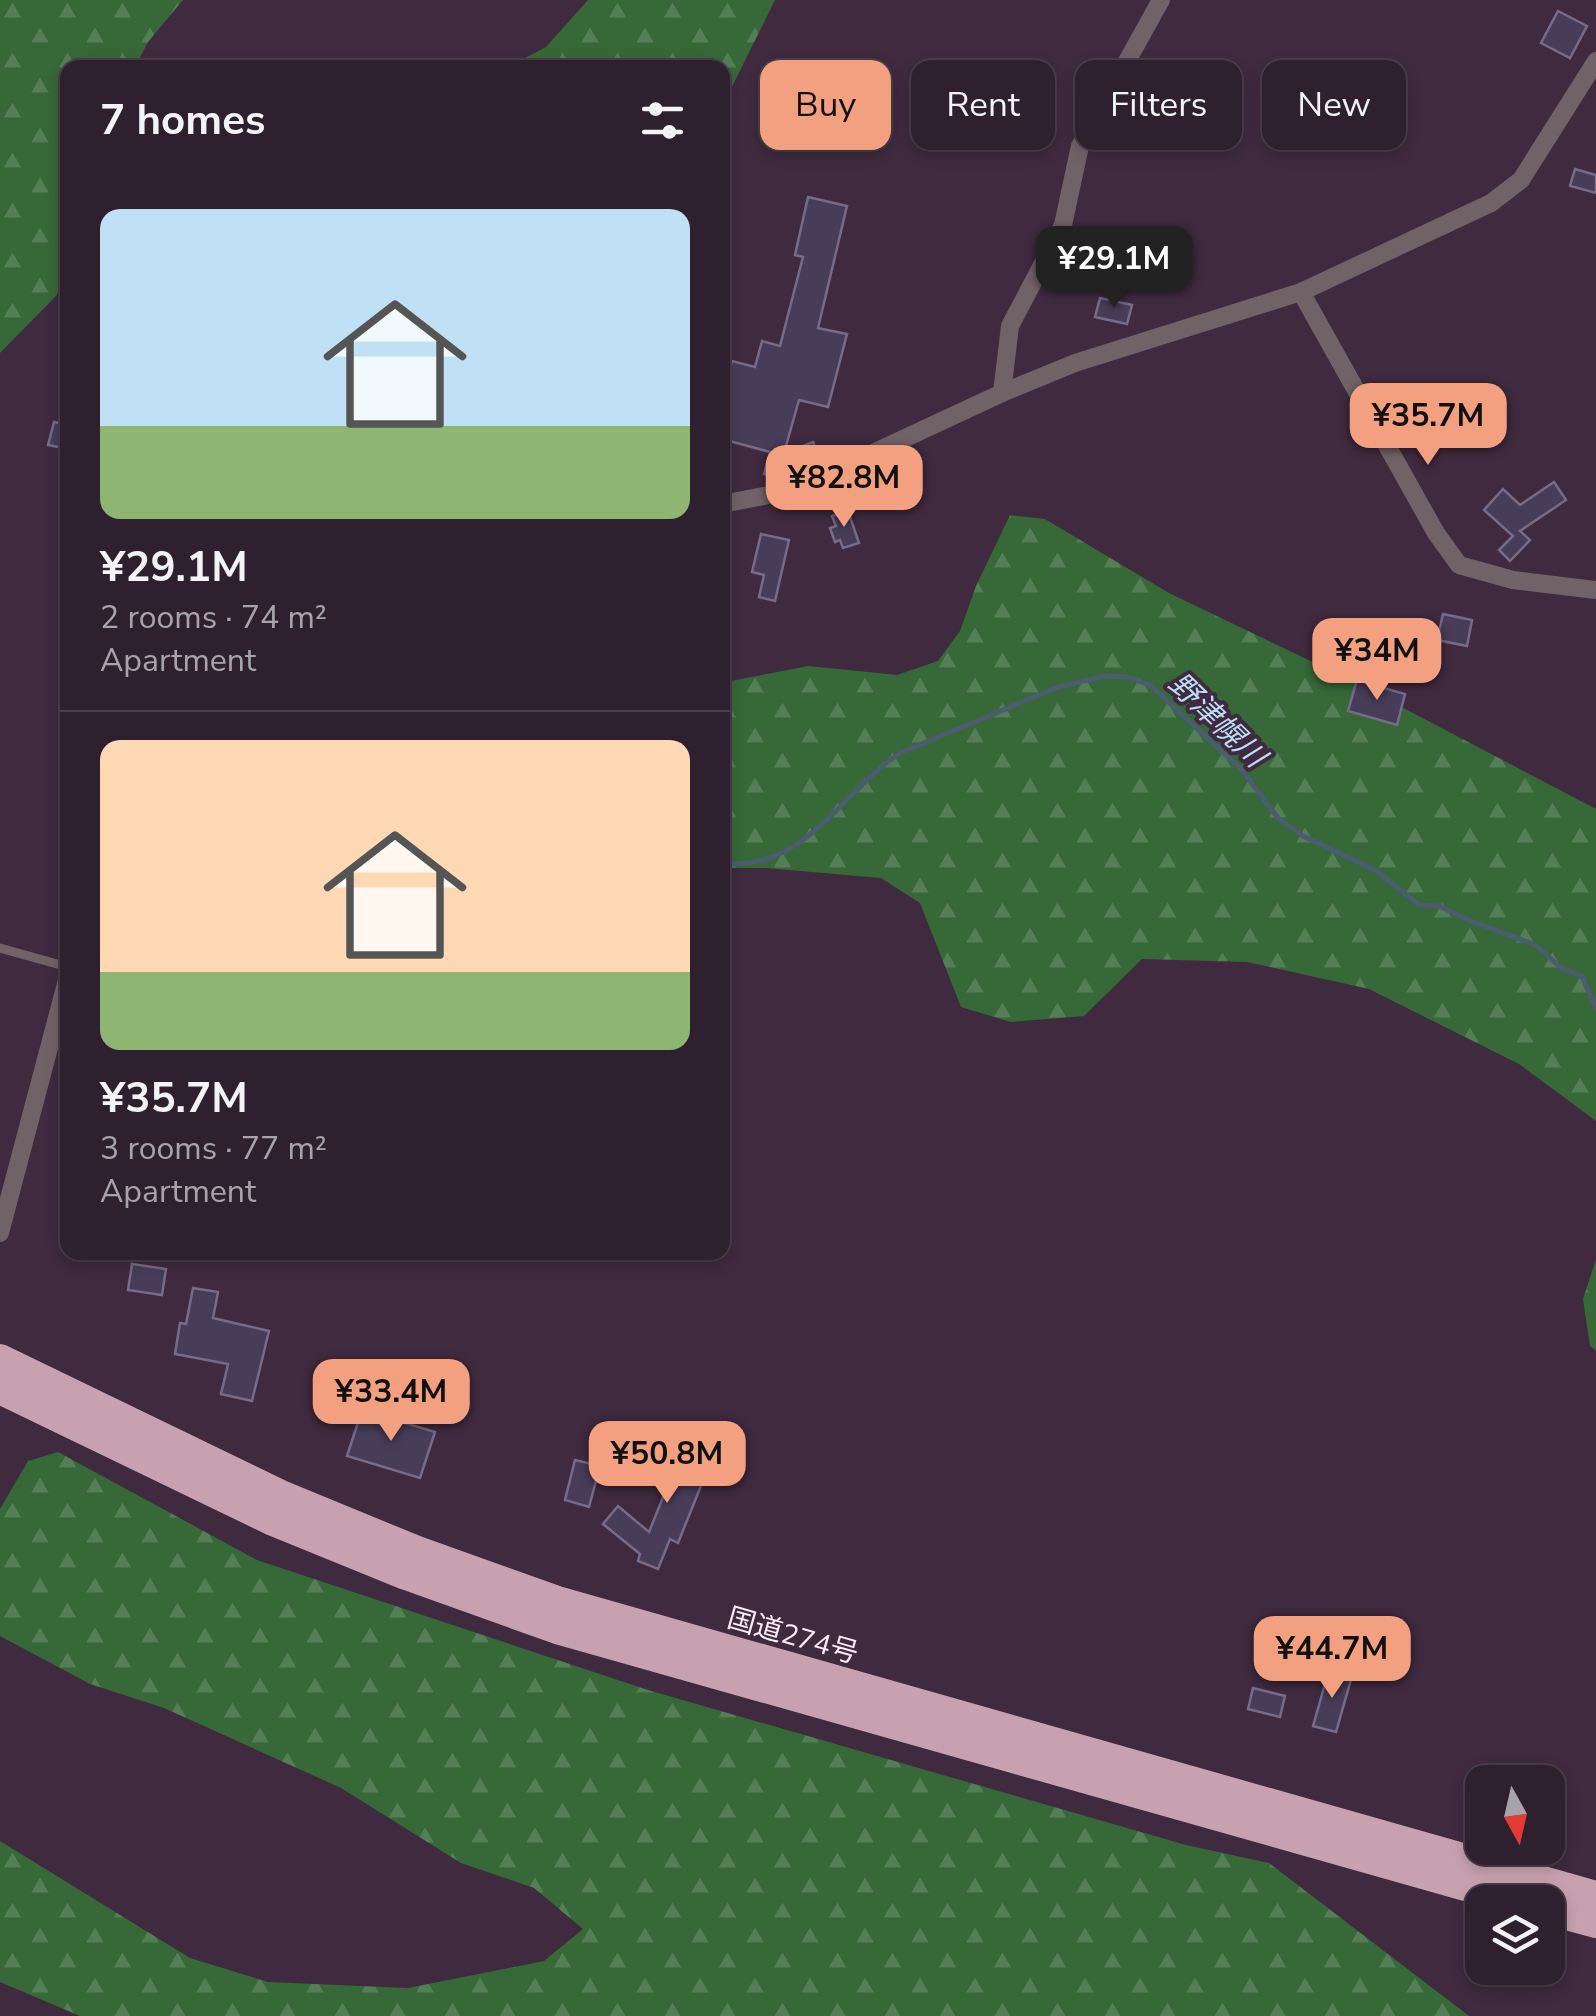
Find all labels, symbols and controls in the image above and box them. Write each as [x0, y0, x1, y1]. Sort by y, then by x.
chip: Buy [760, 60, 891, 150]
chip: Rent [911, 60, 1055, 150]
chip: Filters [1075, 60, 1242, 150]
chip: New [1262, 60, 1406, 150]
text: 7 homes [100, 92, 265, 149]
icon: filters [635, 93, 690, 148]
pin: ¥29.1M [1033, 226, 1195, 311]
text: ¥29.1M [1058, 237, 1170, 280]
icon: home [305, 274, 485, 454]
pin: ¥35.7M [1347, 383, 1509, 468]
text: ¥35.7M [1372, 394, 1484, 437]
pin: ¥82.8M [763, 445, 925, 530]
text: ¥82.8M [788, 456, 900, 499]
text: ¥29.1M [100, 539, 248, 596]
text: 2 rooms · 74 m² [100, 596, 327, 639]
pin: ¥34M [1318, 618, 1436, 703]
text: ¥34M [1334, 629, 1420, 672]
text: Apartment [100, 639, 256, 682]
water label: 野津幌川 [1159, 664, 1276, 779]
icon: home [305, 805, 485, 985]
text: ¥35.7M [100, 1070, 248, 1127]
text: 3 rooms · 77 m² [100, 1127, 327, 1170]
text: Apartment [100, 1170, 256, 1213]
pin: ¥33.4M [310, 1359, 472, 1444]
text: ¥33.4M [335, 1370, 447, 1413]
pin: ¥50.8M [586, 1421, 748, 1506]
text: ¥50.8M [611, 1432, 723, 1475]
street label: 国道274号 [723, 1599, 863, 1673]
pin: ¥44.7M [1251, 1616, 1413, 1701]
text: ¥44.7M [1276, 1627, 1388, 1670]
north arrow [1465, 1765, 1565, 1865]
map controls [1465, 1765, 1565, 1985]
button: layers [1465, 1885, 1565, 1985]

